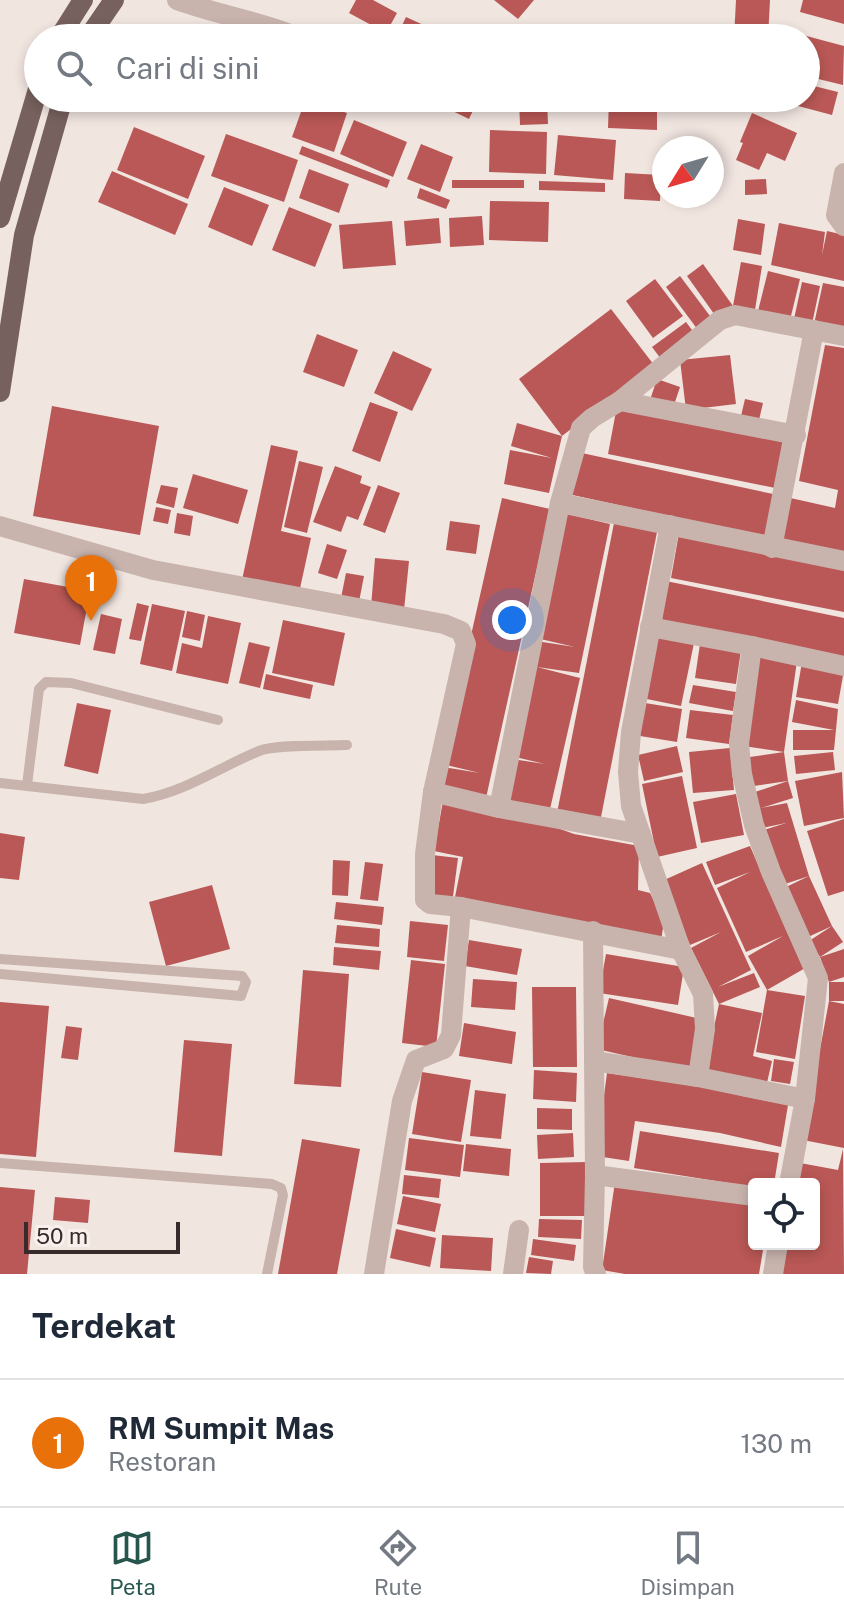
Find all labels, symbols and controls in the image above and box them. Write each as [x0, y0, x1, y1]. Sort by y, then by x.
search box [24, 24, 820, 112]
icon: search [52, 46, 96, 90]
text: Cari di sini [116, 50, 259, 86]
north arrow [652, 136, 724, 208]
pin: 1 [65, 555, 117, 621]
your location [492, 600, 532, 640]
map controls [748, 1178, 820, 1250]
button: locate [748, 1178, 820, 1250]
scale bar [24, 1218, 180, 1254]
text: 50 m [36, 1223, 88, 1249]
text: Terdekat [32, 1306, 176, 1346]
text: RM Sumpit Mas [108, 1410, 334, 1446]
text: 1 [52, 1428, 64, 1459]
text: 130 m [740, 1428, 812, 1459]
text: Restoran [108, 1446, 216, 1477]
tab: Peta [109, 1526, 156, 1600]
tab: Rute [374, 1526, 422, 1600]
tab: Disimpan [641, 1526, 735, 1600]

